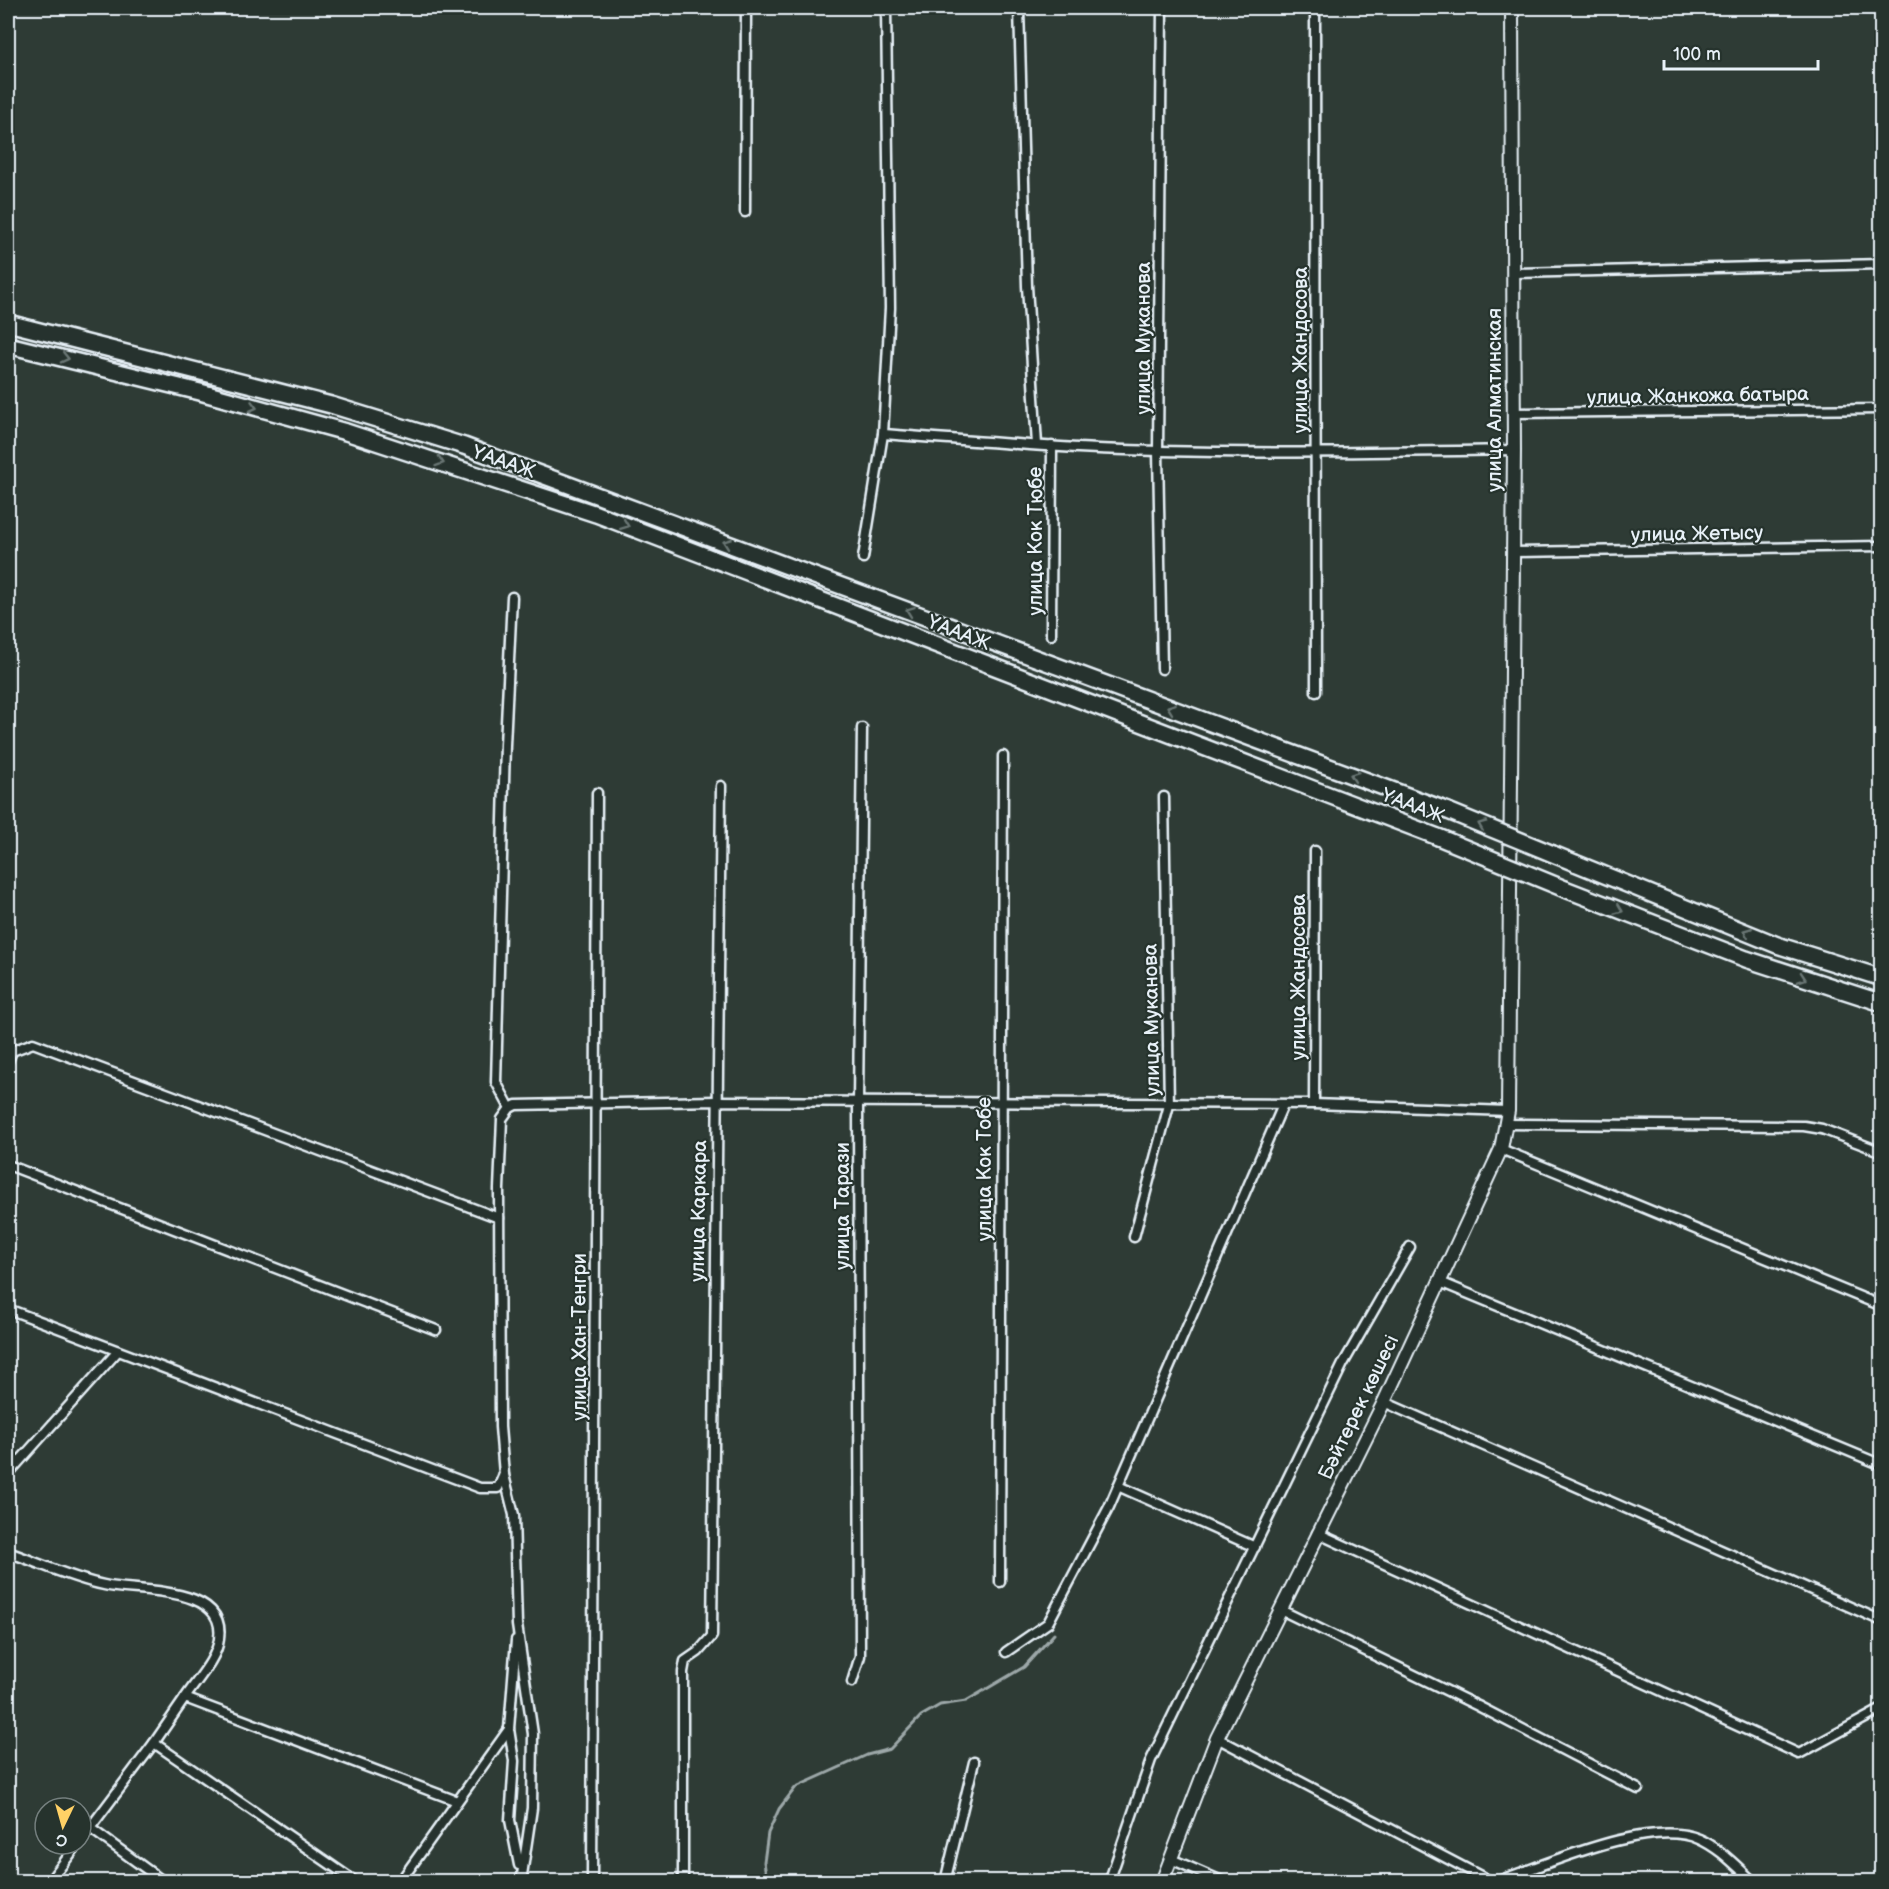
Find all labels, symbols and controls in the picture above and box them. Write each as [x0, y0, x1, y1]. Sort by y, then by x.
scale bar [1664, 33, 1818, 71]
text: 100 m [1673, 44, 1721, 65]
street label: улица Муканова [1132, 261, 1156, 414]
street label: улица Жандосова [1289, 267, 1313, 433]
street label: улица Алматинская [1483, 308, 1507, 492]
one-way arrow [59, 350, 69, 363]
street label: улица Жанкожа батыра [1587, 382, 1809, 410]
one-way arrow [248, 399, 258, 412]
street label: ҮАААЖ [469, 440, 539, 484]
one-way arrow [434, 455, 445, 467]
street label: улица Кок Тюбе [1024, 467, 1048, 615]
one-way arrow [619, 518, 629, 531]
street label: улица Жетысу [1631, 521, 1763, 547]
one-way arrow [722, 538, 733, 551]
one-way arrow [905, 606, 916, 618]
street label: ҮАААЖ [924, 610, 994, 656]
one-way arrow [1166, 703, 1177, 716]
one-way arrow [1349, 771, 1360, 784]
street label: ҮАААЖ [1378, 783, 1448, 829]
one-way arrow [1477, 820, 1488, 832]
street label: улица Жандосова [1287, 894, 1311, 1060]
one-way arrow [1613, 903, 1624, 915]
one-way arrow [1742, 927, 1753, 939]
street label: улица Муканова [1139, 943, 1165, 1097]
one-way arrow [1796, 971, 1807, 983]
street label: улица Кок Тобе [973, 1097, 997, 1241]
street label: улица Каркара [686, 1140, 712, 1282]
street label: улица Тарази [831, 1142, 855, 1270]
street label: улица Хан-Тенгри [568, 1253, 592, 1421]
street label: Бәйтерек көшесі [1313, 1331, 1404, 1484]
north arrow [33, 1796, 93, 1856]
text: С [55, 1829, 68, 1849]

